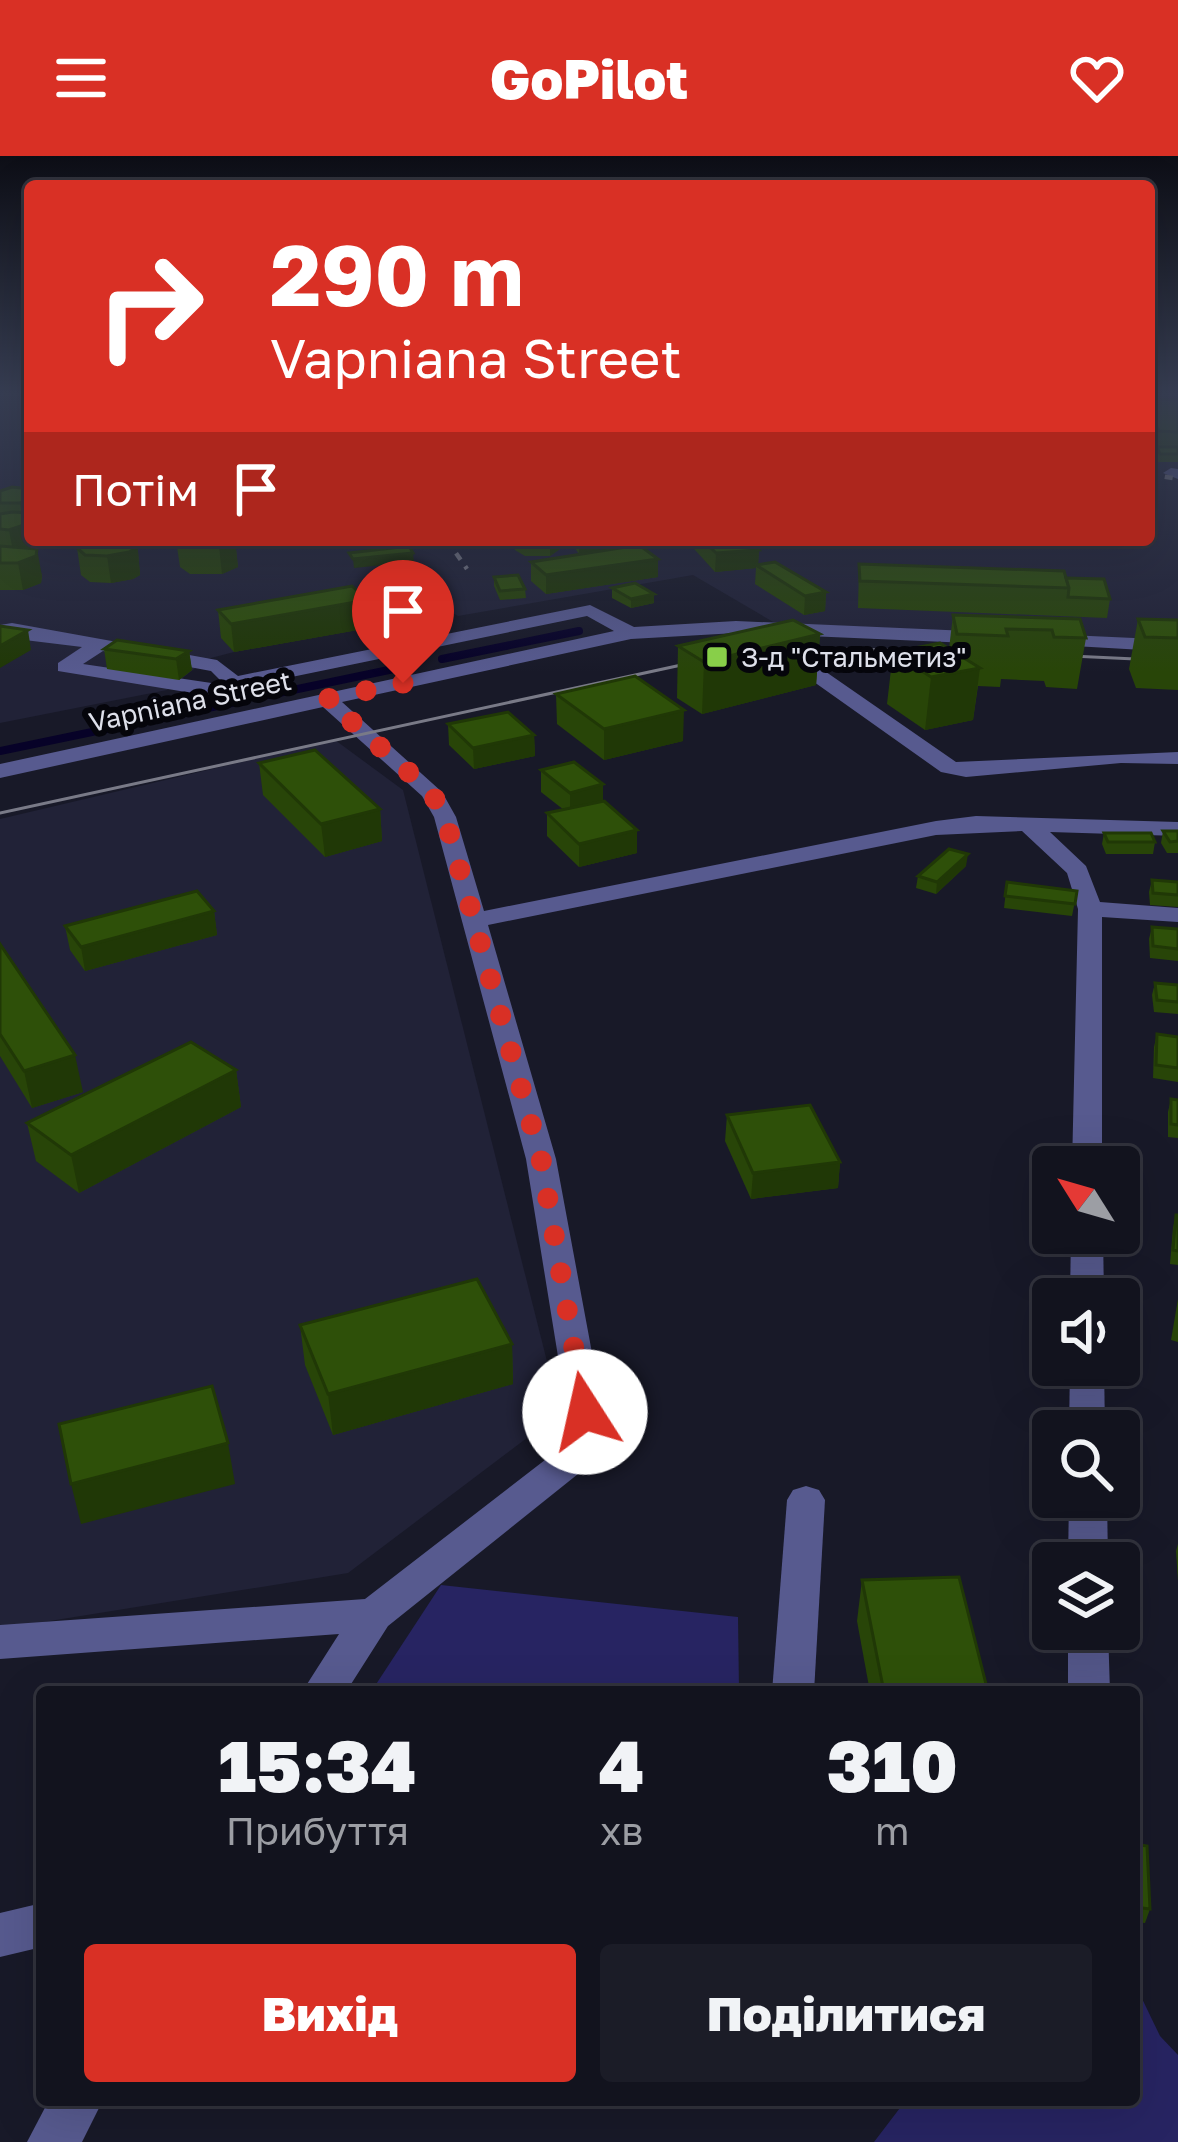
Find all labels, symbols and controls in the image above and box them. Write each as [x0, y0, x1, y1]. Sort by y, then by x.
icon: menu [48, 45, 114, 111]
icon: heart [1064, 45, 1130, 111]
text: GoPilot [490, 46, 688, 111]
text: 290 m [270, 224, 524, 324]
icon: right [72, 228, 228, 384]
text: Vapniana Street [270, 325, 682, 390]
icon: arrive [223, 456, 289, 522]
text: Потім [72, 462, 199, 516]
pin [352, 560, 454, 683]
icon: arrive [370, 578, 436, 644]
place label: З-д "Стальметиз" [741, 641, 967, 673]
marker: З-д "Стальметиз" [704, 644, 730, 670]
street label: Vapniana Street [86, 664, 294, 738]
north arrow [1032, 1146, 1140, 1254]
map controls [1032, 1146, 1140, 1650]
button: sound [1032, 1278, 1140, 1386]
position arrow [522, 1349, 648, 1475]
button: search [1032, 1410, 1140, 1518]
button: layers [1032, 1542, 1140, 1650]
text: 15:34 [218, 1721, 417, 1808]
text: 4 [599, 1721, 645, 1808]
text: 310 [827, 1721, 958, 1808]
text: Прибуття [226, 1807, 409, 1854]
text: хв [600, 1807, 643, 1854]
text: m [875, 1807, 910, 1854]
button: Вихід [84, 1944, 576, 2082]
button: Поділитися [600, 1944, 1092, 2082]

